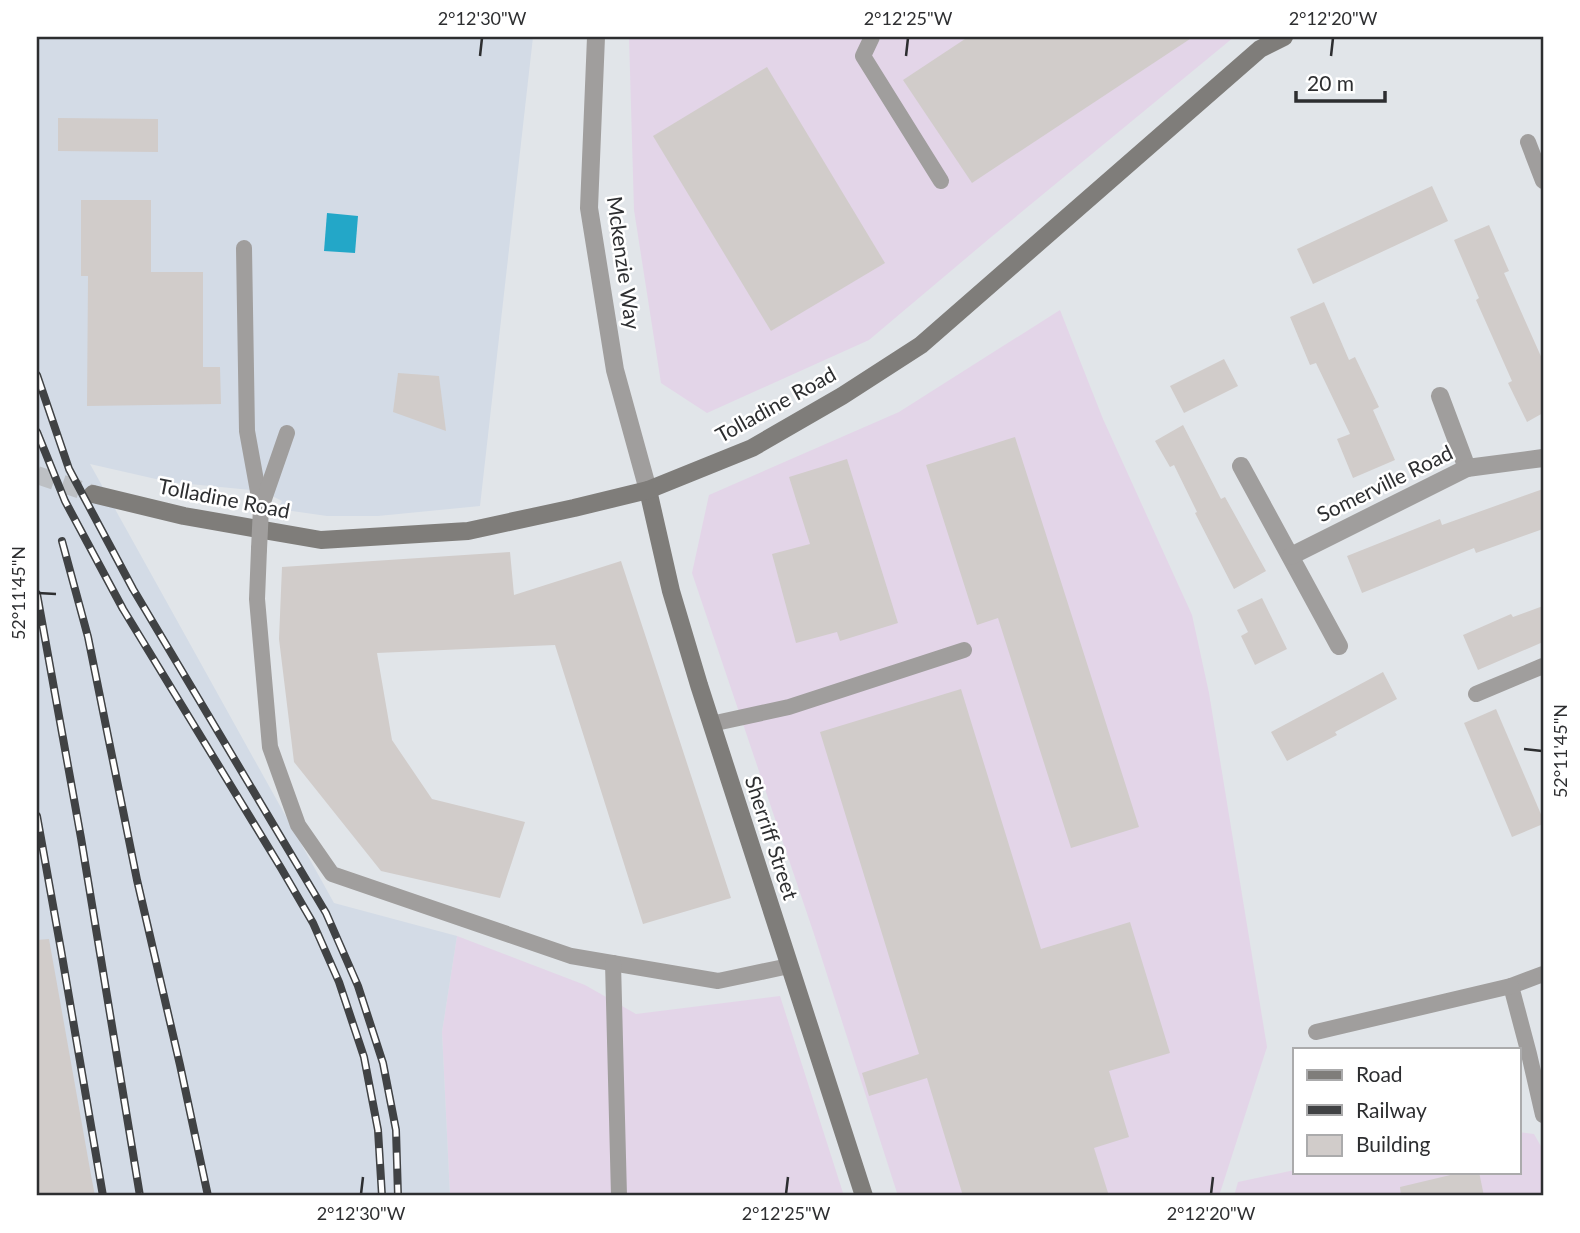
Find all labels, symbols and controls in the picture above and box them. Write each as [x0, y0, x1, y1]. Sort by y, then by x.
text: 2°12'30"W [438, 7, 527, 29]
text: 2°12'25"W [864, 7, 953, 29]
text: 2°12'20"W [1289, 7, 1378, 29]
scale bar [1296, 60, 1386, 104]
text: 20 m [1307, 70, 1354, 95]
street label: Mckenzie Way [603, 195, 646, 331]
street label: Tolladine Road [711, 360, 840, 447]
street label: Somerville Road [1312, 439, 1456, 526]
street label: Tolladine Road [156, 473, 292, 523]
text: 52°11'45"N [7, 546, 29, 640]
text: 52°11'45"N [1549, 704, 1571, 798]
street label: Sherriff Street [741, 773, 804, 903]
legend [1293, 1048, 1520, 1174]
text: Road [1356, 1061, 1403, 1086]
text: Railway [1356, 1097, 1427, 1122]
text: Building [1356, 1131, 1431, 1156]
text: 2°12'30"W [317, 1202, 406, 1224]
text: 2°12'25"W [742, 1202, 831, 1224]
text: 2°12'20"W [1167, 1202, 1256, 1224]

